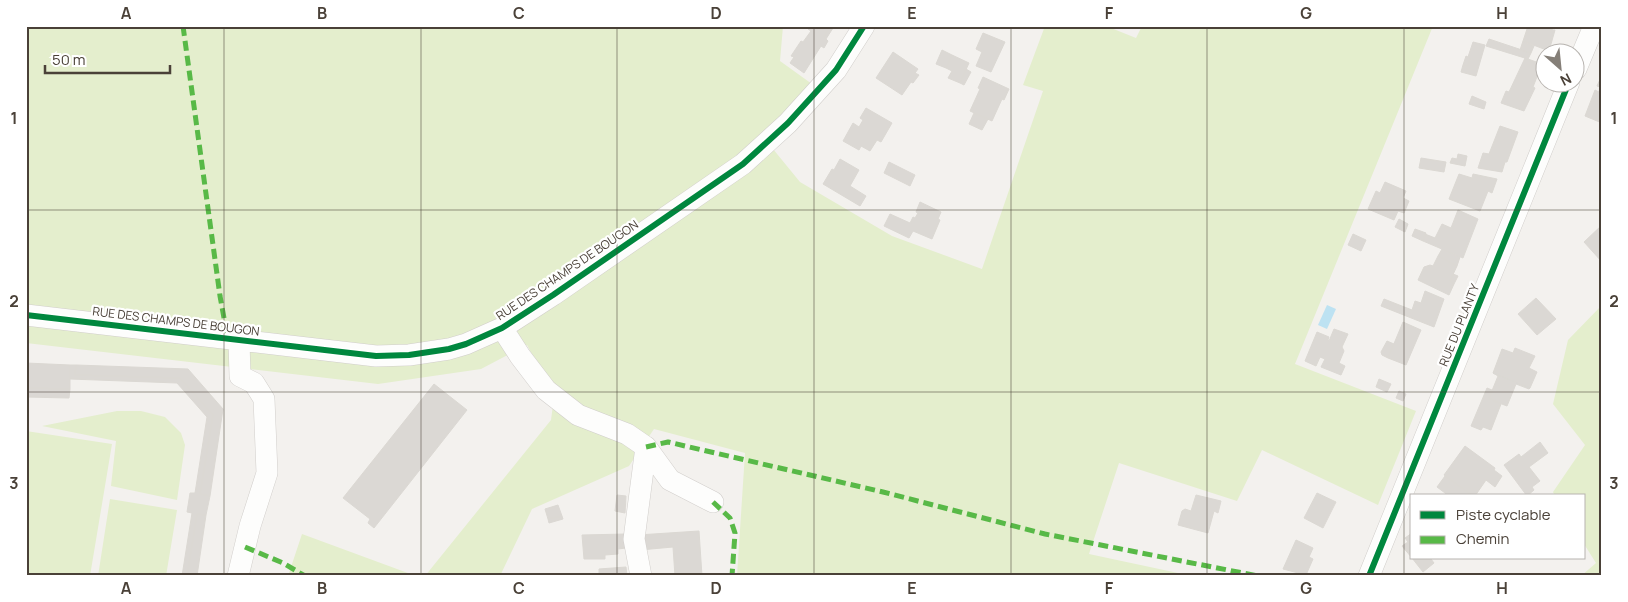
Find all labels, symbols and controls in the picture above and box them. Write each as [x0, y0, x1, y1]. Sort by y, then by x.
text: A [121, 2, 132, 24]
text: B [317, 2, 327, 24]
text: C [513, 2, 525, 24]
text: D [710, 2, 722, 24]
text: E [907, 2, 917, 24]
text: F [1105, 2, 1114, 24]
text: G [1300, 2, 1312, 24]
text: H [1496, 2, 1508, 24]
scale bar [45, 42, 170, 74]
north arrow [1536, 42, 1586, 92]
text: 50 m [52, 49, 86, 70]
text: N [1557, 69, 1575, 91]
text: 1 [10, 107, 18, 129]
text: 1 [1610, 107, 1618, 129]
street label: RUE DES CHAMPS DE BOUGON [492, 216, 642, 324]
street label: RUE DU PLANTY [1435, 281, 1483, 369]
text: 2 [9, 290, 19, 312]
text: 2 [1609, 290, 1619, 312]
street label: RUE DES CHAMPS DE BOUGON [91, 302, 261, 340]
text: 3 [9, 472, 19, 494]
text: 3 [1609, 472, 1619, 494]
legend [1410, 494, 1586, 560]
text: Piste cyclable [1456, 504, 1551, 525]
text: Chemin [1456, 528, 1509, 549]
text: A [121, 577, 132, 599]
text: B [317, 577, 327, 599]
text: C [513, 577, 525, 599]
text: D [710, 577, 722, 599]
text: E [907, 577, 917, 599]
text: F [1105, 577, 1114, 599]
text: G [1300, 577, 1312, 599]
text: H [1496, 577, 1508, 599]

